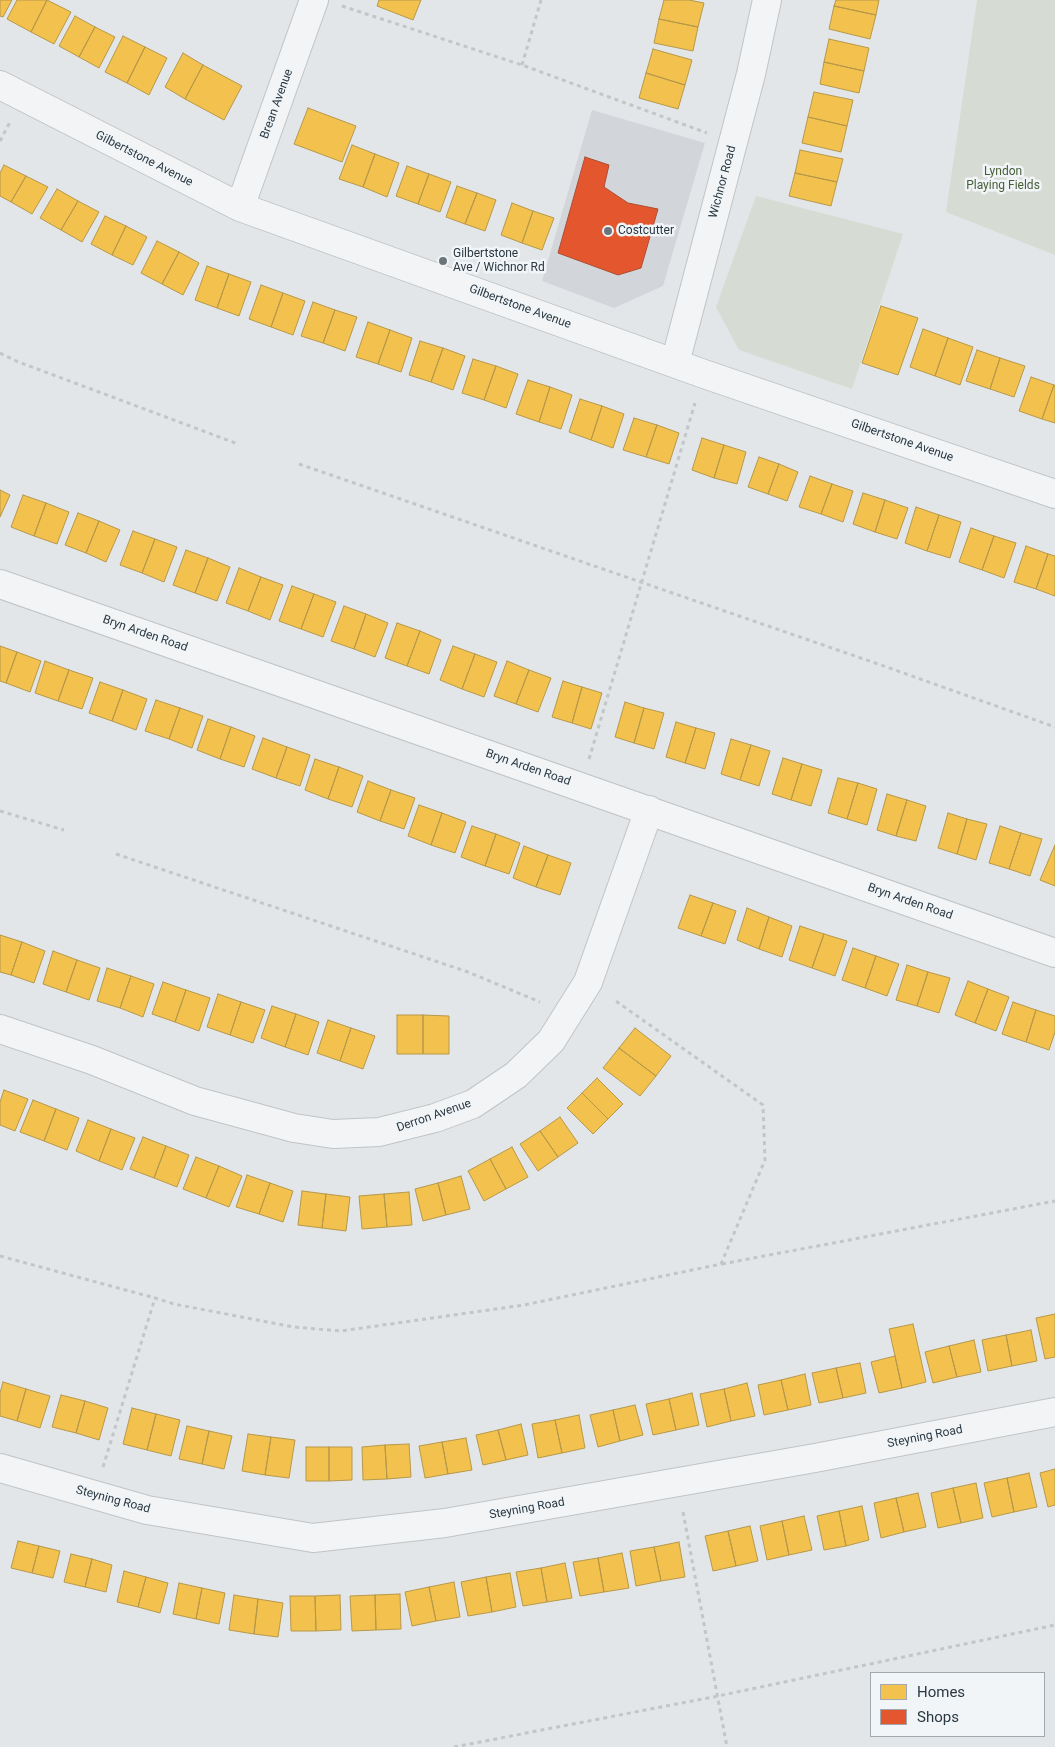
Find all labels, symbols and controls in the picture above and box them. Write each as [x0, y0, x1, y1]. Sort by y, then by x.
street label: Brean Avenue [258, 67, 296, 141]
street label: Gilbertstone Avenue [93, 128, 195, 190]
street label: Wichnor Road [706, 144, 740, 220]
park label: Lyndon Playing Fields [966, 165, 1040, 193]
place label: Costcutter [618, 224, 674, 238]
marker: Costcutter [602, 225, 614, 237]
place label: Gilbertstone Ave / Wichnor Rd [453, 247, 545, 275]
marker: Gilbertstone Ave / Wichnor Rd [437, 255, 449, 267]
street label: Gilbertstone Avenue [467, 282, 573, 332]
street label: Gilbertstone Avenue [849, 417, 955, 465]
street label: Bryn Arden Road [101, 613, 189, 655]
street label: Bryn Arden Road [484, 747, 572, 789]
street label: Bryn Arden Road [866, 881, 954, 923]
street label: Derron Avenue [395, 1097, 473, 1135]
street label: Steyning Road [886, 1423, 964, 1451]
street label: Steyning Road [74, 1483, 152, 1517]
street label: Steyning Road [488, 1495, 566, 1523]
legend [870, 1672, 1045, 1737]
text: Homes [917, 1683, 965, 1701]
text: Shops [917, 1708, 959, 1726]

